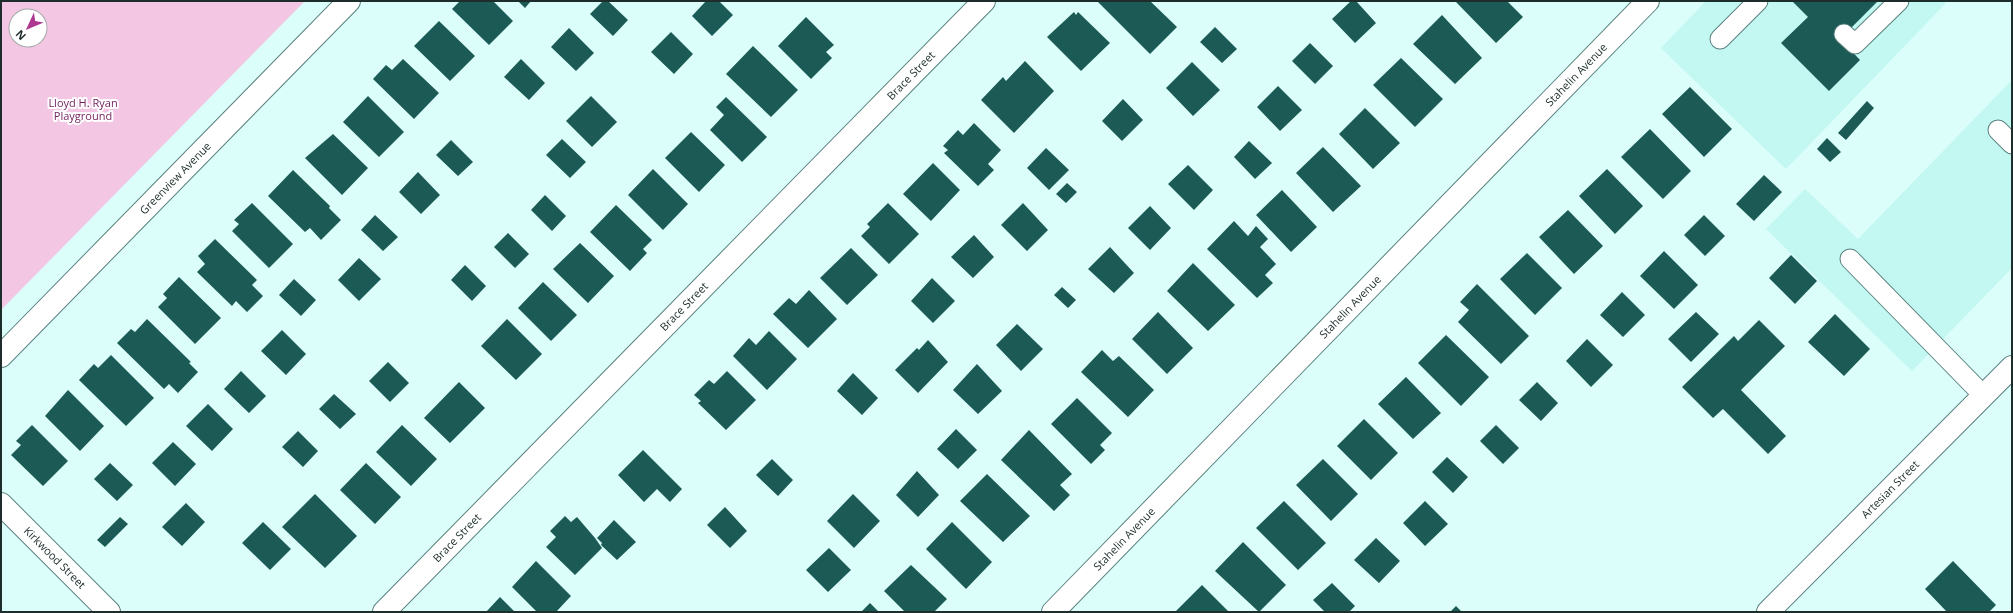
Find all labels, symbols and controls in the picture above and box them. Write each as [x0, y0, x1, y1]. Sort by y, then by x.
north arrow [8, 8, 48, 48]
text: N [12, 27, 29, 44]
street label: Stahelin Avenue [1542, 40, 1610, 109]
street label: Brace Street [883, 47, 938, 103]
park label: Lloyd H. Ryan Playground [48, 95, 118, 123]
street label: Greenview Avenue [136, 138, 214, 217]
street label: Stahelin Avenue [1316, 272, 1384, 341]
street label: Brace Street [656, 279, 711, 334]
street label: Artesian Street [1858, 457, 1922, 521]
street label: Stahelin Avenue [1090, 504, 1158, 573]
street label: Brace Street [429, 510, 484, 565]
street label: Kirkwood Street [21, 523, 89, 592]

